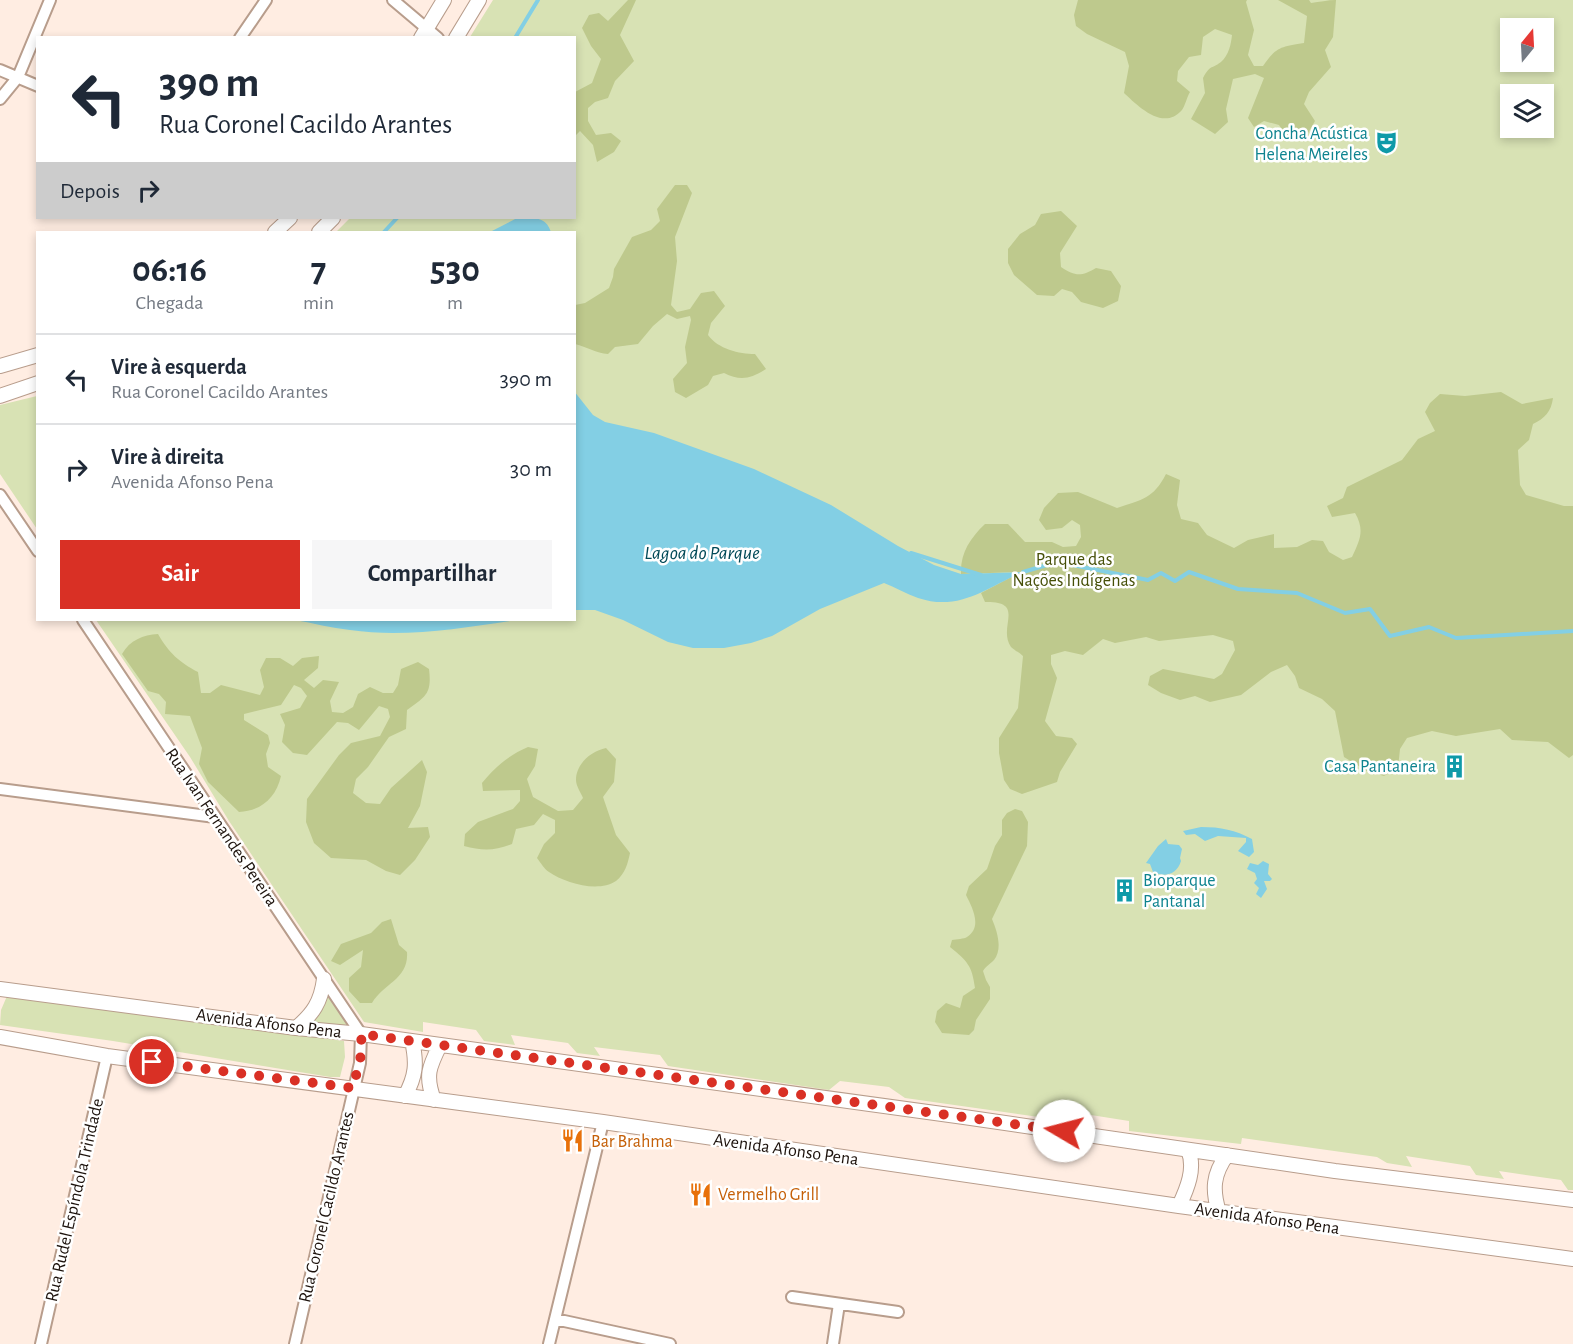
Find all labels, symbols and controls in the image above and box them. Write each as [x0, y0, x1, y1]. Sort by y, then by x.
north arrow [1500, 18, 1554, 72]
map controls [1500, 18, 1554, 138]
icon: left [60, 60, 138, 138]
text: 390 m [159, 62, 260, 104]
button: layers [1500, 84, 1554, 138]
text: Rua Coronel Cacildo Arantes [159, 111, 452, 138]
place label: Concha Acústica Helena Meireles [1254, 125, 1368, 164]
theatre icon: Concha Acústica Helena Meireles [1373, 130, 1399, 156]
icon: right [132, 174, 165, 207]
text: Depois [60, 180, 120, 202]
text: 06:16 [132, 252, 207, 288]
text: 7 [311, 252, 326, 288]
text: 530 [430, 252, 480, 288]
text: Chegada [135, 293, 204, 313]
text: min [303, 293, 334, 313]
text: m [447, 293, 463, 313]
text: Vire à esquerda [111, 356, 247, 378]
icon: left [60, 363, 93, 396]
text: 390 m [500, 368, 552, 390]
text: Rua Coronel Cacildo Arantes [111, 382, 328, 402]
text: Vire à direita [111, 446, 224, 468]
icon: right [60, 453, 93, 486]
text: 30 m [510, 458, 552, 480]
text: Avenida Afonso Pena [111, 472, 274, 492]
button: Sair [60, 540, 300, 609]
button: Compartilhar [312, 540, 552, 609]
water label: Lagoa do Parque [644, 543, 760, 563]
park label: Parque das Nações Indígenas [1013, 551, 1135, 590]
street label: Rua Ivan Fernandes Pereira [162, 745, 281, 910]
building icon: Casa Pantaneira [1441, 753, 1467, 779]
place label: Casa Pantaneira [1324, 758, 1436, 776]
place label: Bioparque Pantanal [1143, 872, 1216, 911]
building icon: Bioparque Pantanal [1112, 877, 1138, 903]
street label: Avenida Afonso Pena [195, 1006, 343, 1042]
pin [126, 1036, 177, 1087]
icon: arrive [135, 1045, 168, 1078]
street label: Rua Rudel Espíndola Trindade [43, 1097, 107, 1304]
position arrow [1032, 1099, 1096, 1163]
street label: Rua Coronel Cacildo Arantes [296, 1110, 358, 1304]
restaurant icon: Bar Brahma [560, 1128, 586, 1154]
street label: Avenida Afonso Pena [712, 1131, 860, 1169]
place label: Bar Brahma [591, 1133, 673, 1151]
restaurant icon: Vermelho Grill [687, 1181, 713, 1207]
place label: Vermelho Grill [718, 1186, 819, 1204]
street label: Avenida Afonso Pena [1193, 1200, 1341, 1238]

